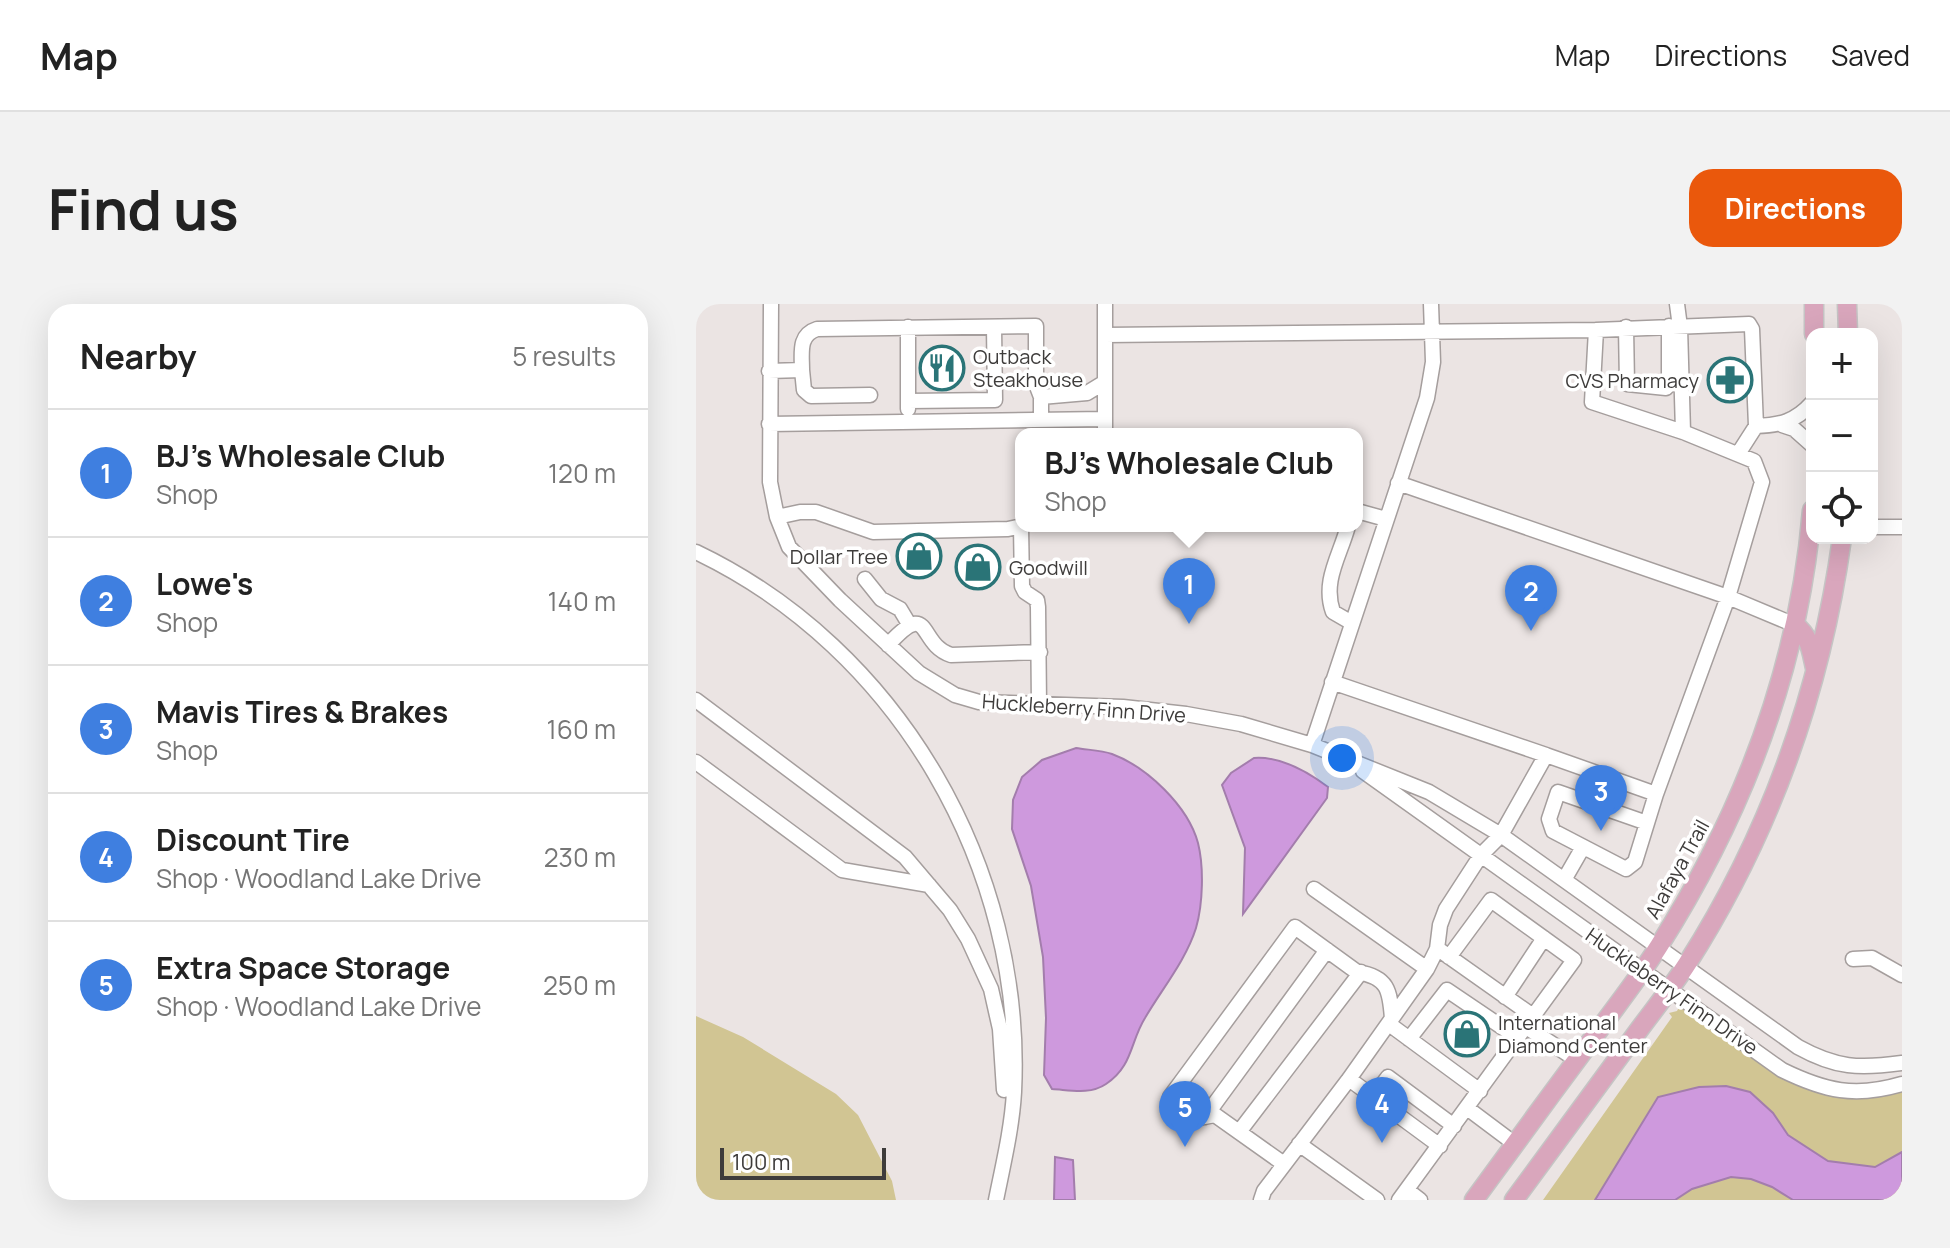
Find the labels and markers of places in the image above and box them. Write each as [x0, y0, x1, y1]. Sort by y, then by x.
place label: Outback Steakhouse [973, 343, 1083, 393]
restaurant icon: Outback Steakhouse [918, 344, 966, 392]
pharmacy icon: CVS Pharmacy [1706, 356, 1754, 404]
place label: CVS Pharmacy [1566, 367, 1699, 394]
shop icon: Dollar Tree [895, 532, 943, 580]
place label: Dollar Tree [790, 543, 888, 570]
shop icon: Goodwill [954, 543, 1002, 591]
place label: Goodwill [1009, 554, 1088, 581]
pin: 1 [1163, 558, 1215, 624]
pin: 2 [1505, 565, 1557, 631]
pin: 3 [1575, 765, 1627, 831]
place label: International Diamond Center [1498, 1009, 1648, 1059]
shop icon: International Diamond Center [1443, 1010, 1491, 1058]
pin: 4 [1356, 1077, 1408, 1143]
pin: 5 [1159, 1081, 1211, 1147]

